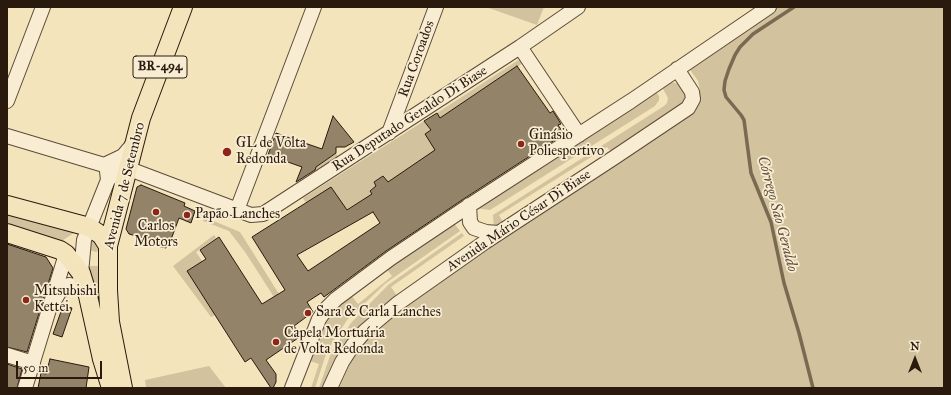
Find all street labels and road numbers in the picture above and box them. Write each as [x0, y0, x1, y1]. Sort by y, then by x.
street label: Rua Coroados [395, 18, 439, 100]
road number: BR-494 [133, 56, 187, 78]
street label: Rua Deputado Geraldo Di Biase [329, 63, 491, 175]
street label: Avenida 7 de Setembro [101, 121, 149, 251]
street label: Avenida Mário César Di Biase [444, 166, 594, 276]

